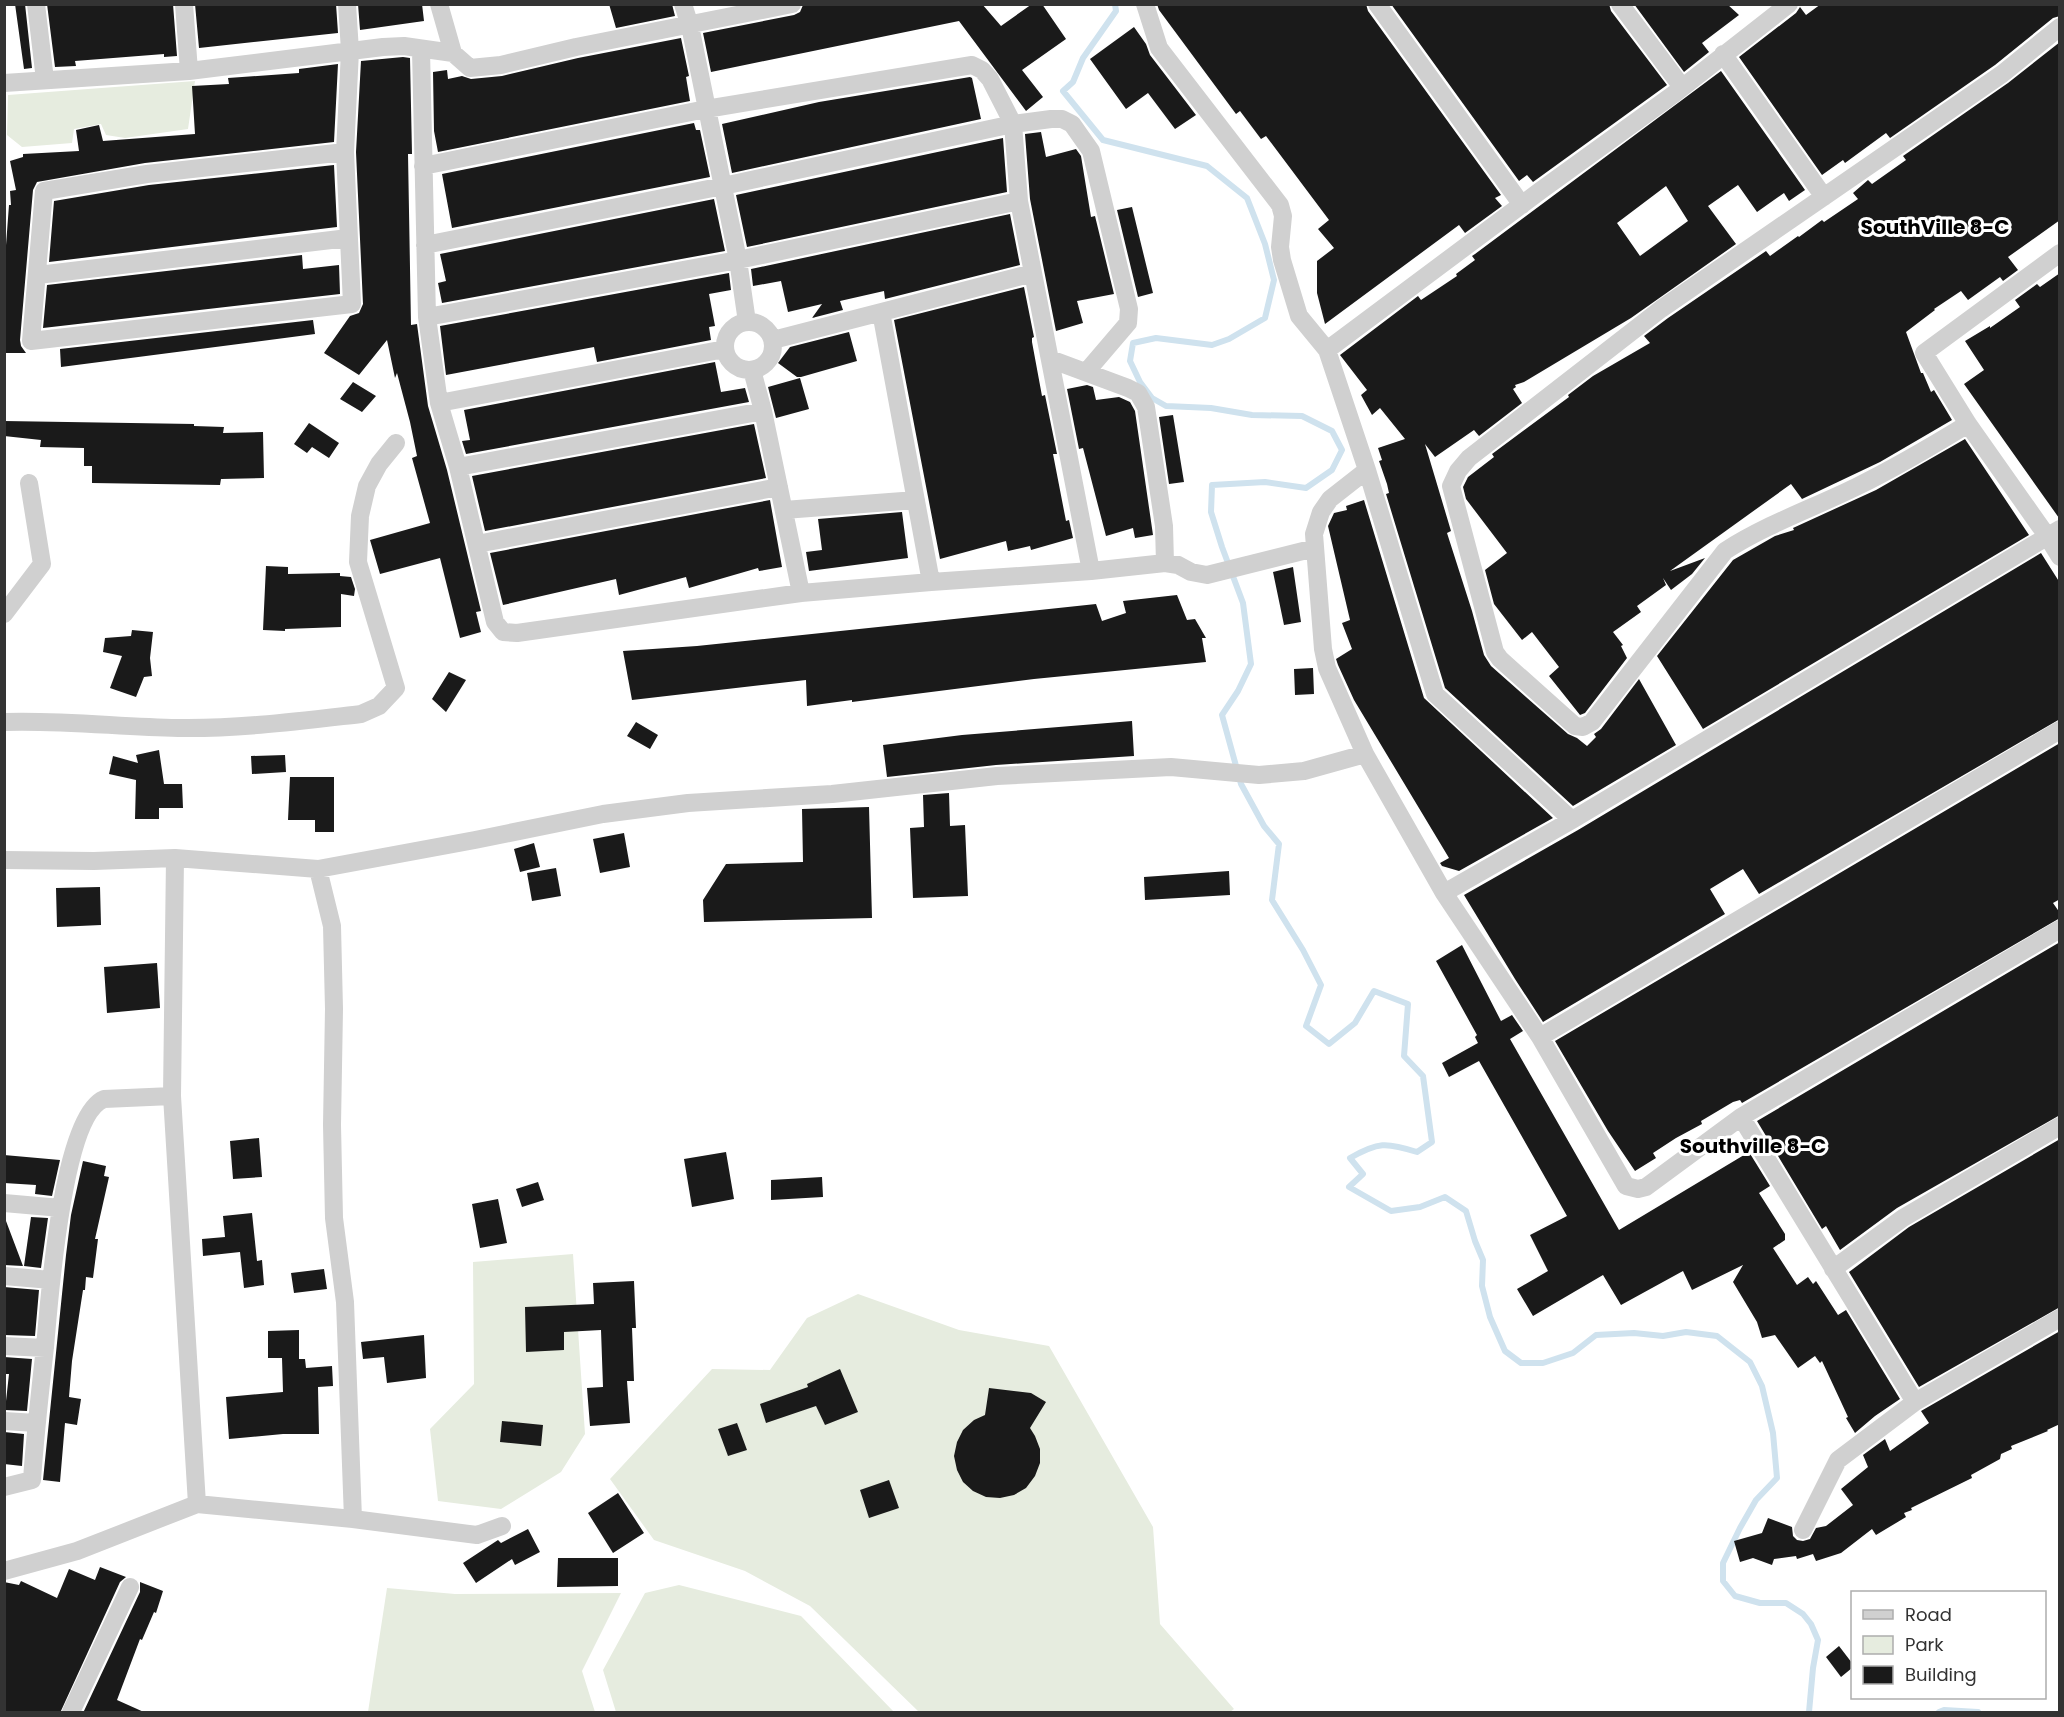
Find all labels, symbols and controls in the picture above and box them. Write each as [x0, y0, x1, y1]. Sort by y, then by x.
district label: SouthVille 8-C [1861, 213, 2009, 241]
district label: Southville 8-C [1680, 1132, 1826, 1160]
legend [1851, 1591, 2046, 1699]
text: Road [1905, 1602, 1952, 1627]
text: Park [1905, 1632, 1944, 1657]
text: Building [1905, 1662, 1977, 1687]

